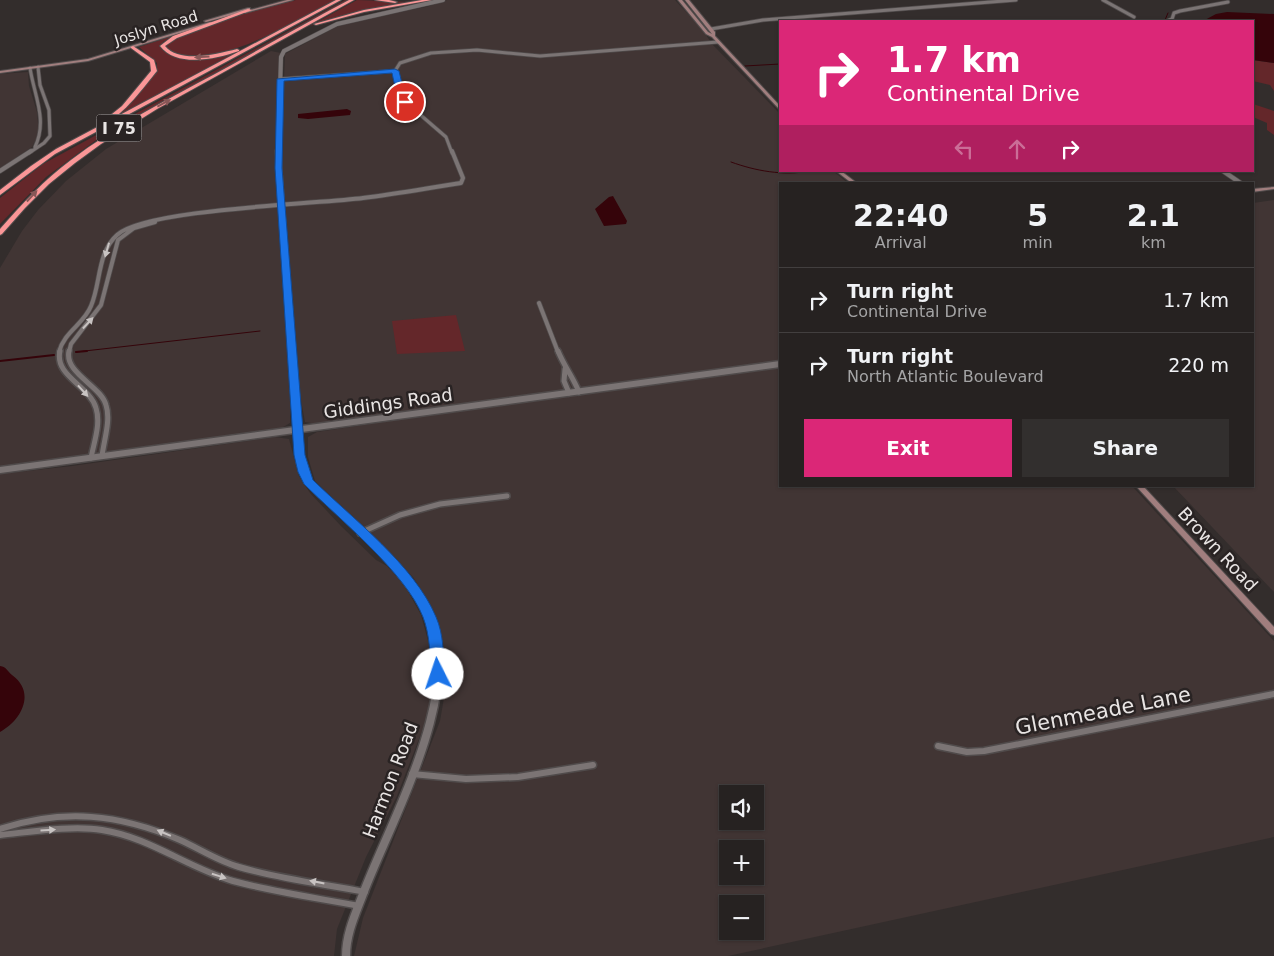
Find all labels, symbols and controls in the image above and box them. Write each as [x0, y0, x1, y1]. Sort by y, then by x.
street label: Joslyn Road [111, 7, 200, 50]
icon: right [804, 40, 869, 105]
text: 1.7 km [887, 40, 1021, 80]
one-way arrow [194, 53, 210, 61]
pin [384, 81, 426, 123]
text: Continental Drive [887, 81, 1080, 106]
icon: arrive [391, 88, 419, 116]
one-way arrow [157, 98, 171, 107]
road number: I 75 [96, 115, 142, 142]
icon: left [950, 135, 978, 163]
icon: ahead [1003, 135, 1031, 163]
icon: right [1056, 135, 1084, 163]
one-way arrow [26, 190, 38, 202]
text: 22:40 [853, 198, 949, 233]
text: 5 [1027, 198, 1048, 233]
text: 2.1 [1127, 198, 1180, 233]
text: Arrival [875, 233, 927, 252]
text: min [1023, 233, 1053, 252]
text: km [1141, 233, 1166, 252]
one-way arrow [102, 243, 110, 258]
text: Turn right [847, 280, 953, 302]
icon: right [804, 286, 832, 314]
text: 1.7 km [1163, 289, 1229, 311]
text: Continental Drive [847, 302, 987, 321]
one-way arrow [82, 318, 94, 330]
text: Turn right [847, 345, 953, 367]
icon: right [804, 351, 832, 379]
text: 220 m [1168, 354, 1229, 376]
text: North Atlantic Boulevard [847, 367, 1044, 386]
one-way arrow [77, 384, 89, 396]
street label: Giddings Road [322, 384, 454, 422]
button: Exit [804, 419, 1012, 477]
button: Share [1022, 419, 1229, 477]
street label: Brown Road [1174, 503, 1262, 595]
position arrow [411, 647, 463, 699]
street label: Glenmeade Lane [1013, 682, 1193, 740]
street label: Harmon Road [358, 719, 422, 841]
map controls [719, 785, 764, 940]
button: sound [719, 785, 764, 830]
one-way arrow [41, 826, 57, 834]
one-way arrow [156, 829, 171, 837]
button: + [719, 840, 764, 885]
one-way arrow [212, 873, 227, 881]
one-way arrow [310, 878, 325, 886]
button: − [719, 895, 764, 940]

